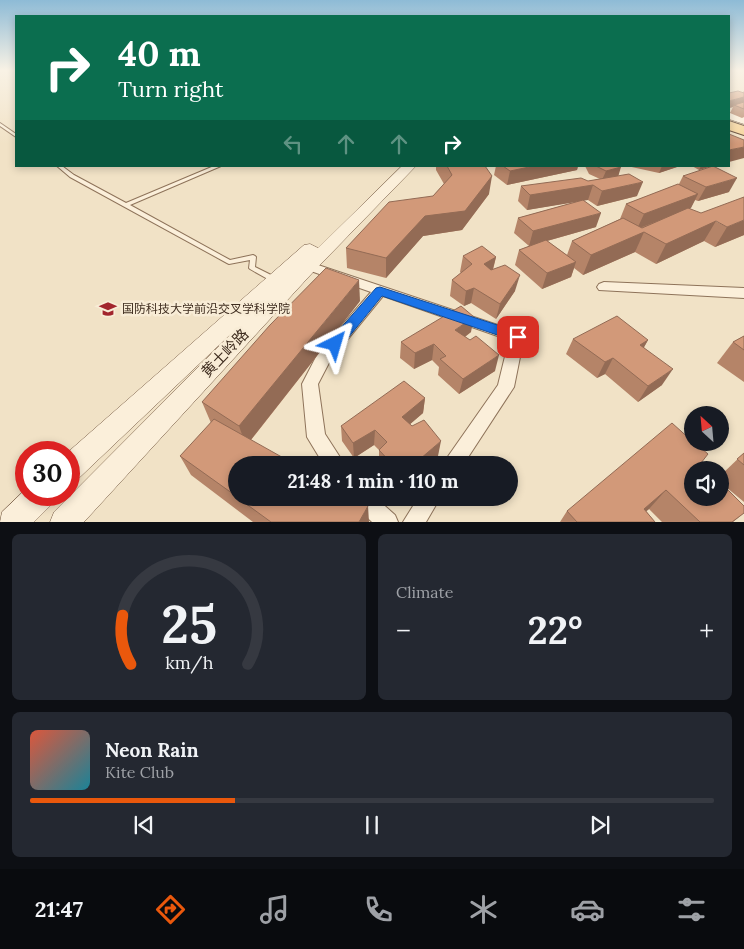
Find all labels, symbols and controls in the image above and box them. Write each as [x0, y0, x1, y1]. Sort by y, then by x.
text: 40 m [118, 31, 201, 76]
icon: right [35, 35, 100, 100]
text: Turn right [118, 75, 223, 103]
icon: left [279, 130, 307, 158]
icon: ahead [332, 130, 360, 158]
icon: ahead [385, 130, 413, 158]
icon: right [438, 130, 466, 158]
school or university icon: 国防科技大学前沿交叉学科学院 [98, 299, 118, 319]
place label: 国防科技大学前沿交叉学科学院 [122, 301, 290, 316]
pin [497, 316, 539, 358]
position arrow [308, 317, 360, 369]
icon: arrive [504, 323, 532, 351]
street label: 黄土岭路 [197, 324, 252, 381]
north arrow [684, 406, 729, 451]
map controls [684, 406, 729, 506]
speed limit sign: 30 [15, 441, 80, 506]
button: sound [684, 461, 729, 506]
text: 21:48 · 1 min · 110 m [288, 469, 458, 493]
text: Climate [396, 582, 453, 602]
text: 25 [161, 591, 217, 657]
text: 22° [527, 606, 583, 654]
text: − [396, 613, 411, 649]
text: + [699, 613, 714, 649]
text: km/h [165, 651, 213, 674]
text: Neon Rain [105, 738, 199, 762]
text: Kite Club [105, 762, 174, 782]
icon: previous [130, 811, 158, 839]
icon: pause [358, 811, 386, 839]
icon: next [586, 811, 614, 839]
icon: directions [153, 892, 188, 927]
icon: music [257, 892, 292, 927]
icon: phone [361, 892, 396, 927]
icon: climate [466, 892, 501, 927]
icon: car [570, 892, 605, 927]
icon: filters [674, 892, 709, 927]
text: 21:47 [35, 895, 83, 923]

